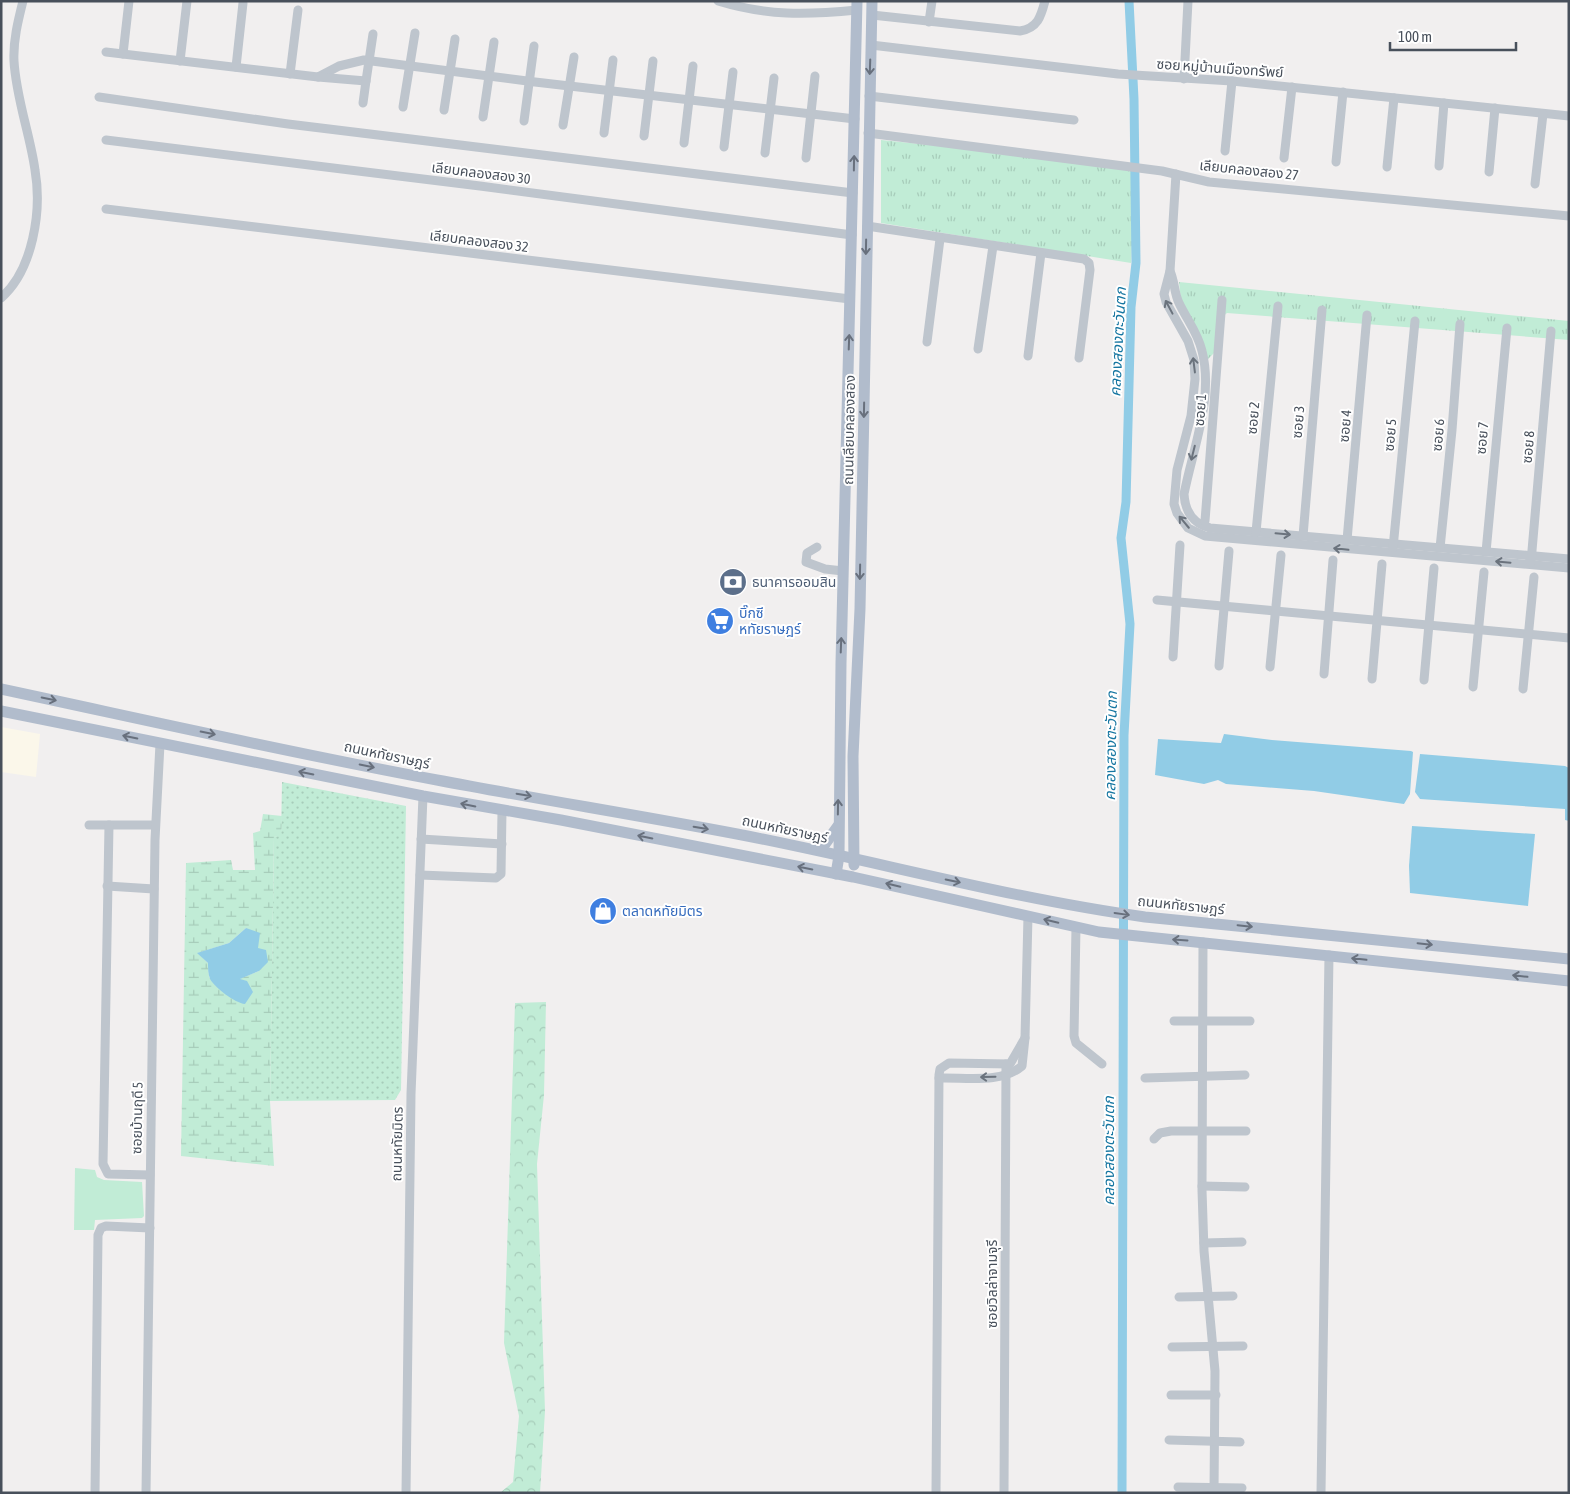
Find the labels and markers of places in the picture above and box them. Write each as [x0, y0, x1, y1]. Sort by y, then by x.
bank icon: ธนาคารออมสิน [718, 567, 748, 597]
place label: ธนาคารออมสิน [752, 574, 836, 590]
place label: บิ๊กซี หทัยราษฎร์ [739, 604, 801, 637]
supermarket icon: บิ๊กซี หทัยราษฎร์ [705, 606, 735, 636]
shop icon: ตลาดหทัยมิตร [588, 896, 618, 926]
place label: ตลาดหทัยมิตร [622, 903, 703, 919]

